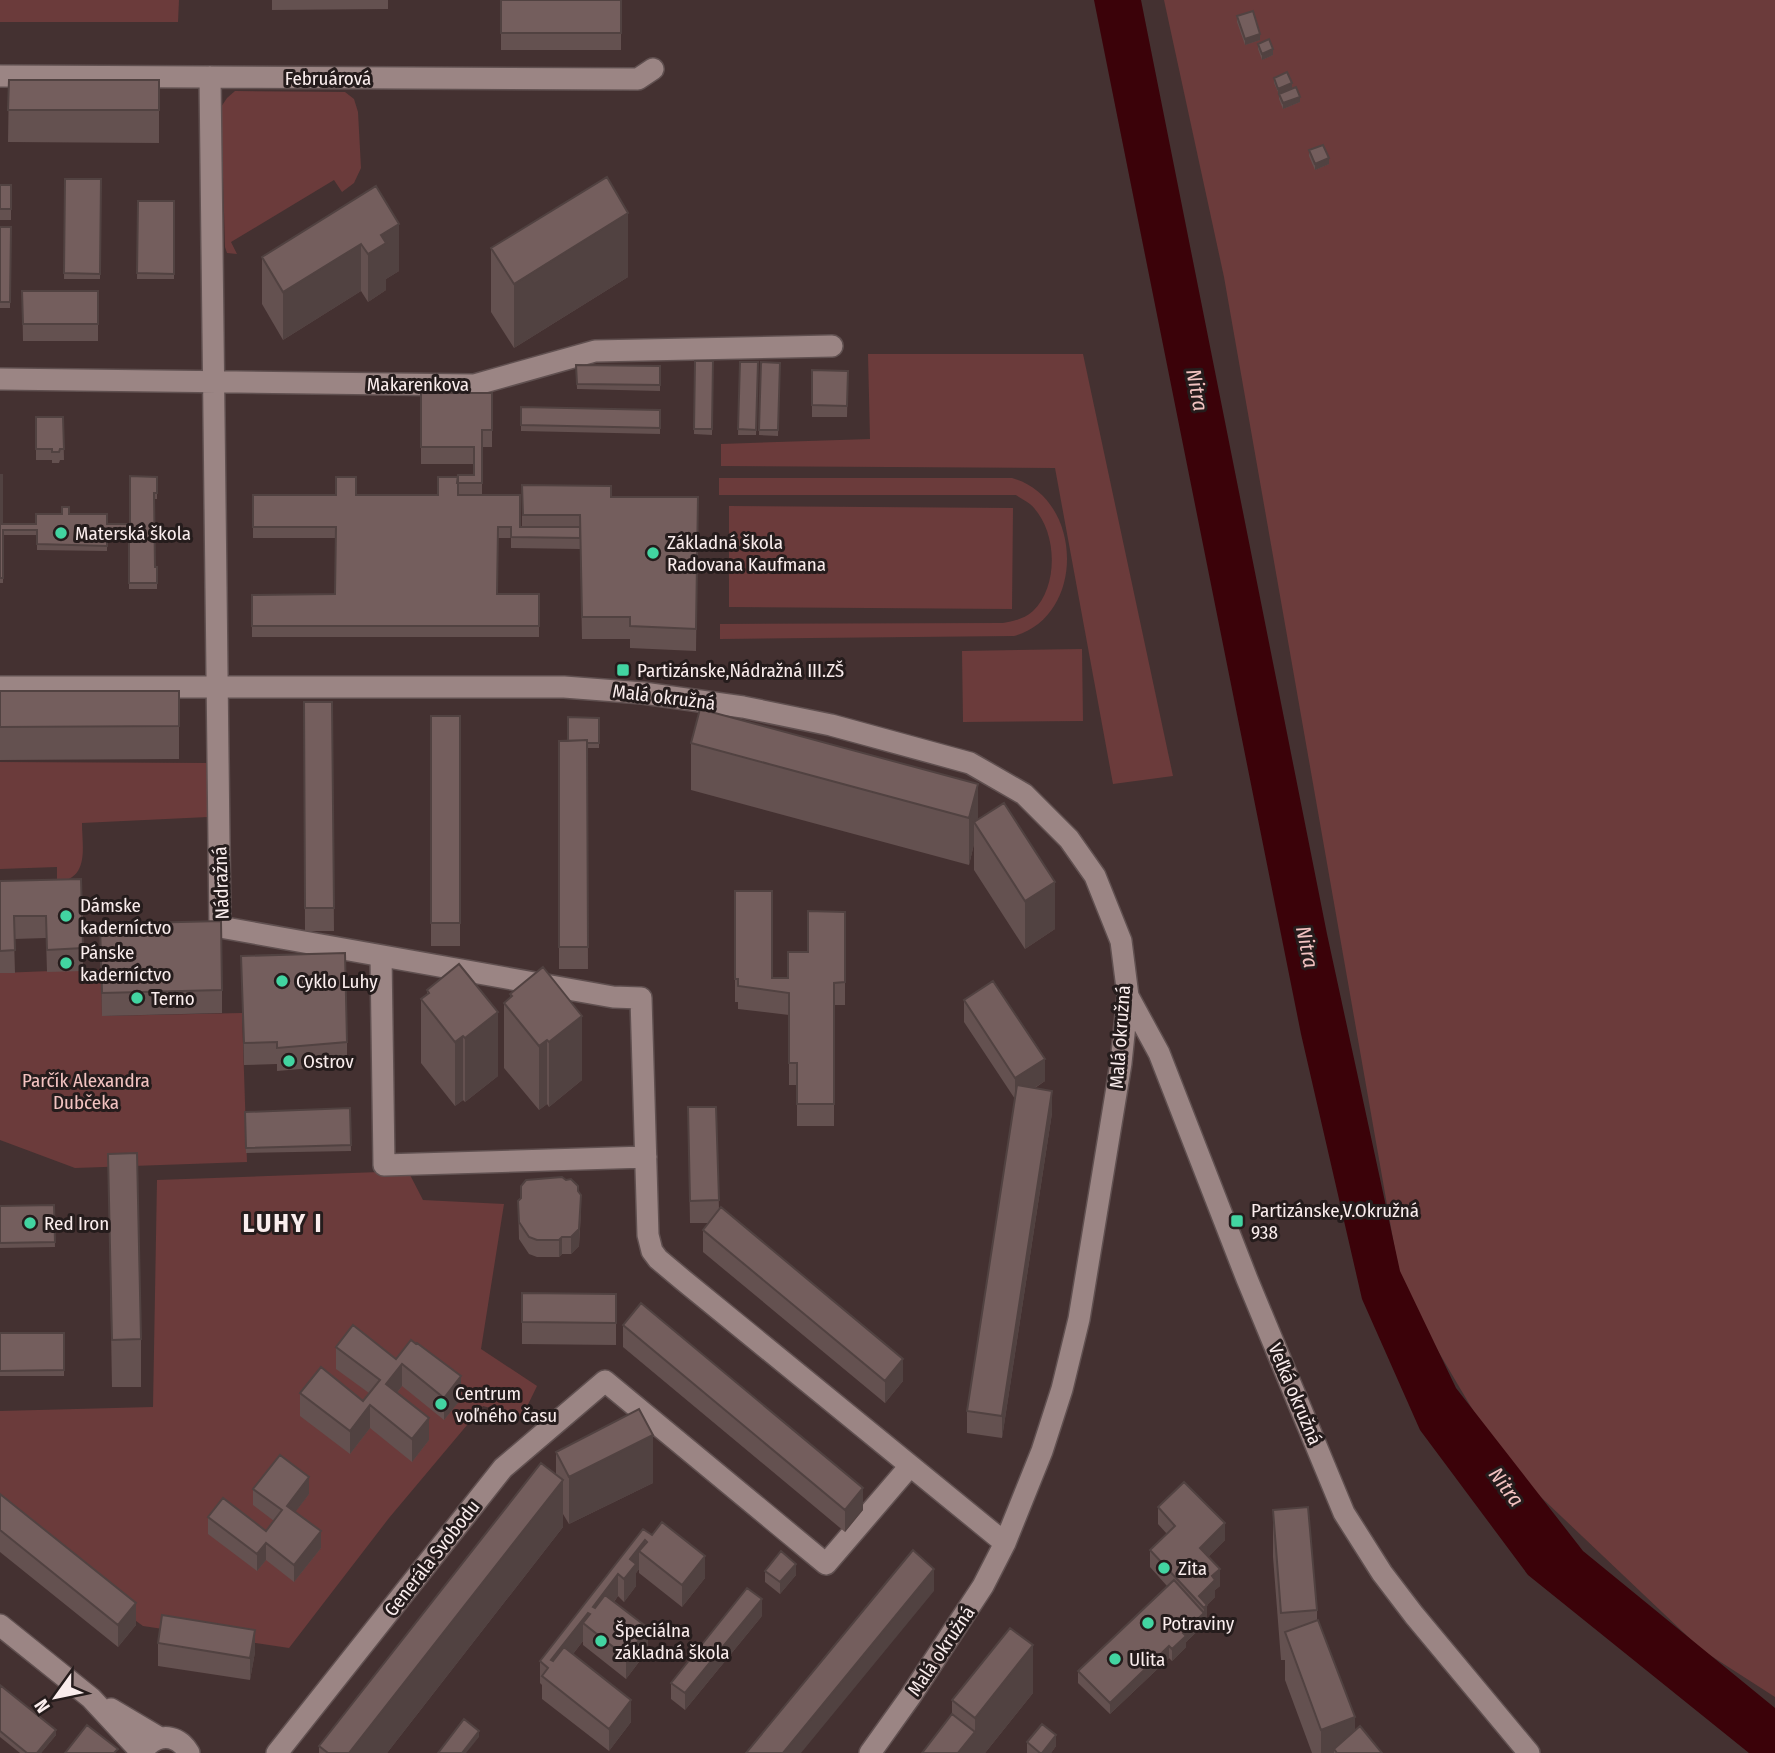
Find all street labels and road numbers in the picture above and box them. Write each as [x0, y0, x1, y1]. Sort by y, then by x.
street label: Februárová [285, 67, 371, 90]
street label: Makarenkova [367, 373, 469, 396]
street label: Malá okružná [611, 679, 717, 715]
street label: Nádražná [208, 846, 234, 920]
street label: Malá okružná [1105, 985, 1135, 1089]
street label: Veľká okružná [1263, 1340, 1327, 1448]
street label: Generála Svobodu [379, 1495, 485, 1621]
street label: Malá okružná [903, 1602, 979, 1700]

